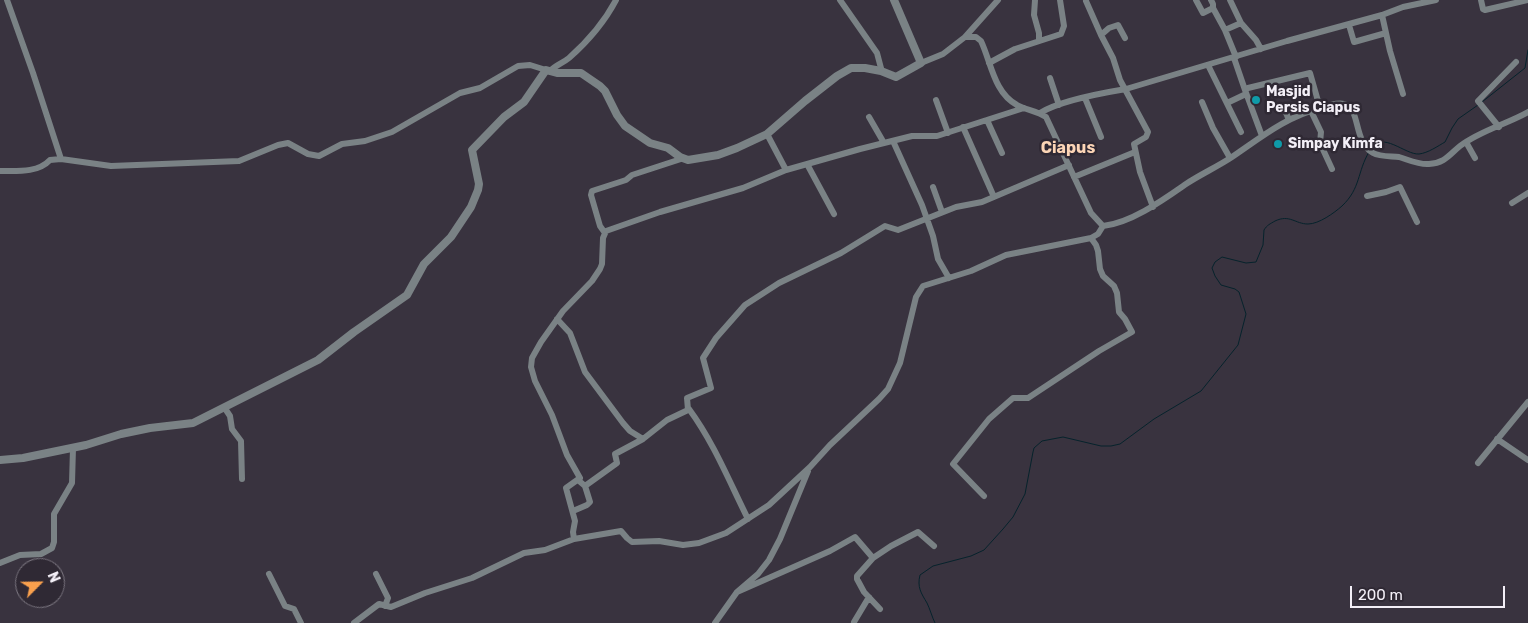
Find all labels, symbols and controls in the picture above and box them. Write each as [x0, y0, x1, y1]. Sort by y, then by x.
place label: Masjid Persis Ciapus [1266, 84, 1360, 116]
marker: Masjid Persis Ciapus [1250, 94, 1262, 106]
place label: Simpay Kimfa [1288, 136, 1383, 152]
district label: Ciapus [1041, 138, 1095, 158]
marker: Simpay Kimfa [1272, 138, 1284, 150]
north arrow [15, 558, 65, 608]
text: N [44, 569, 63, 585]
scale bar [1353, 576, 1508, 608]
text: 200 m [1358, 586, 1403, 604]

